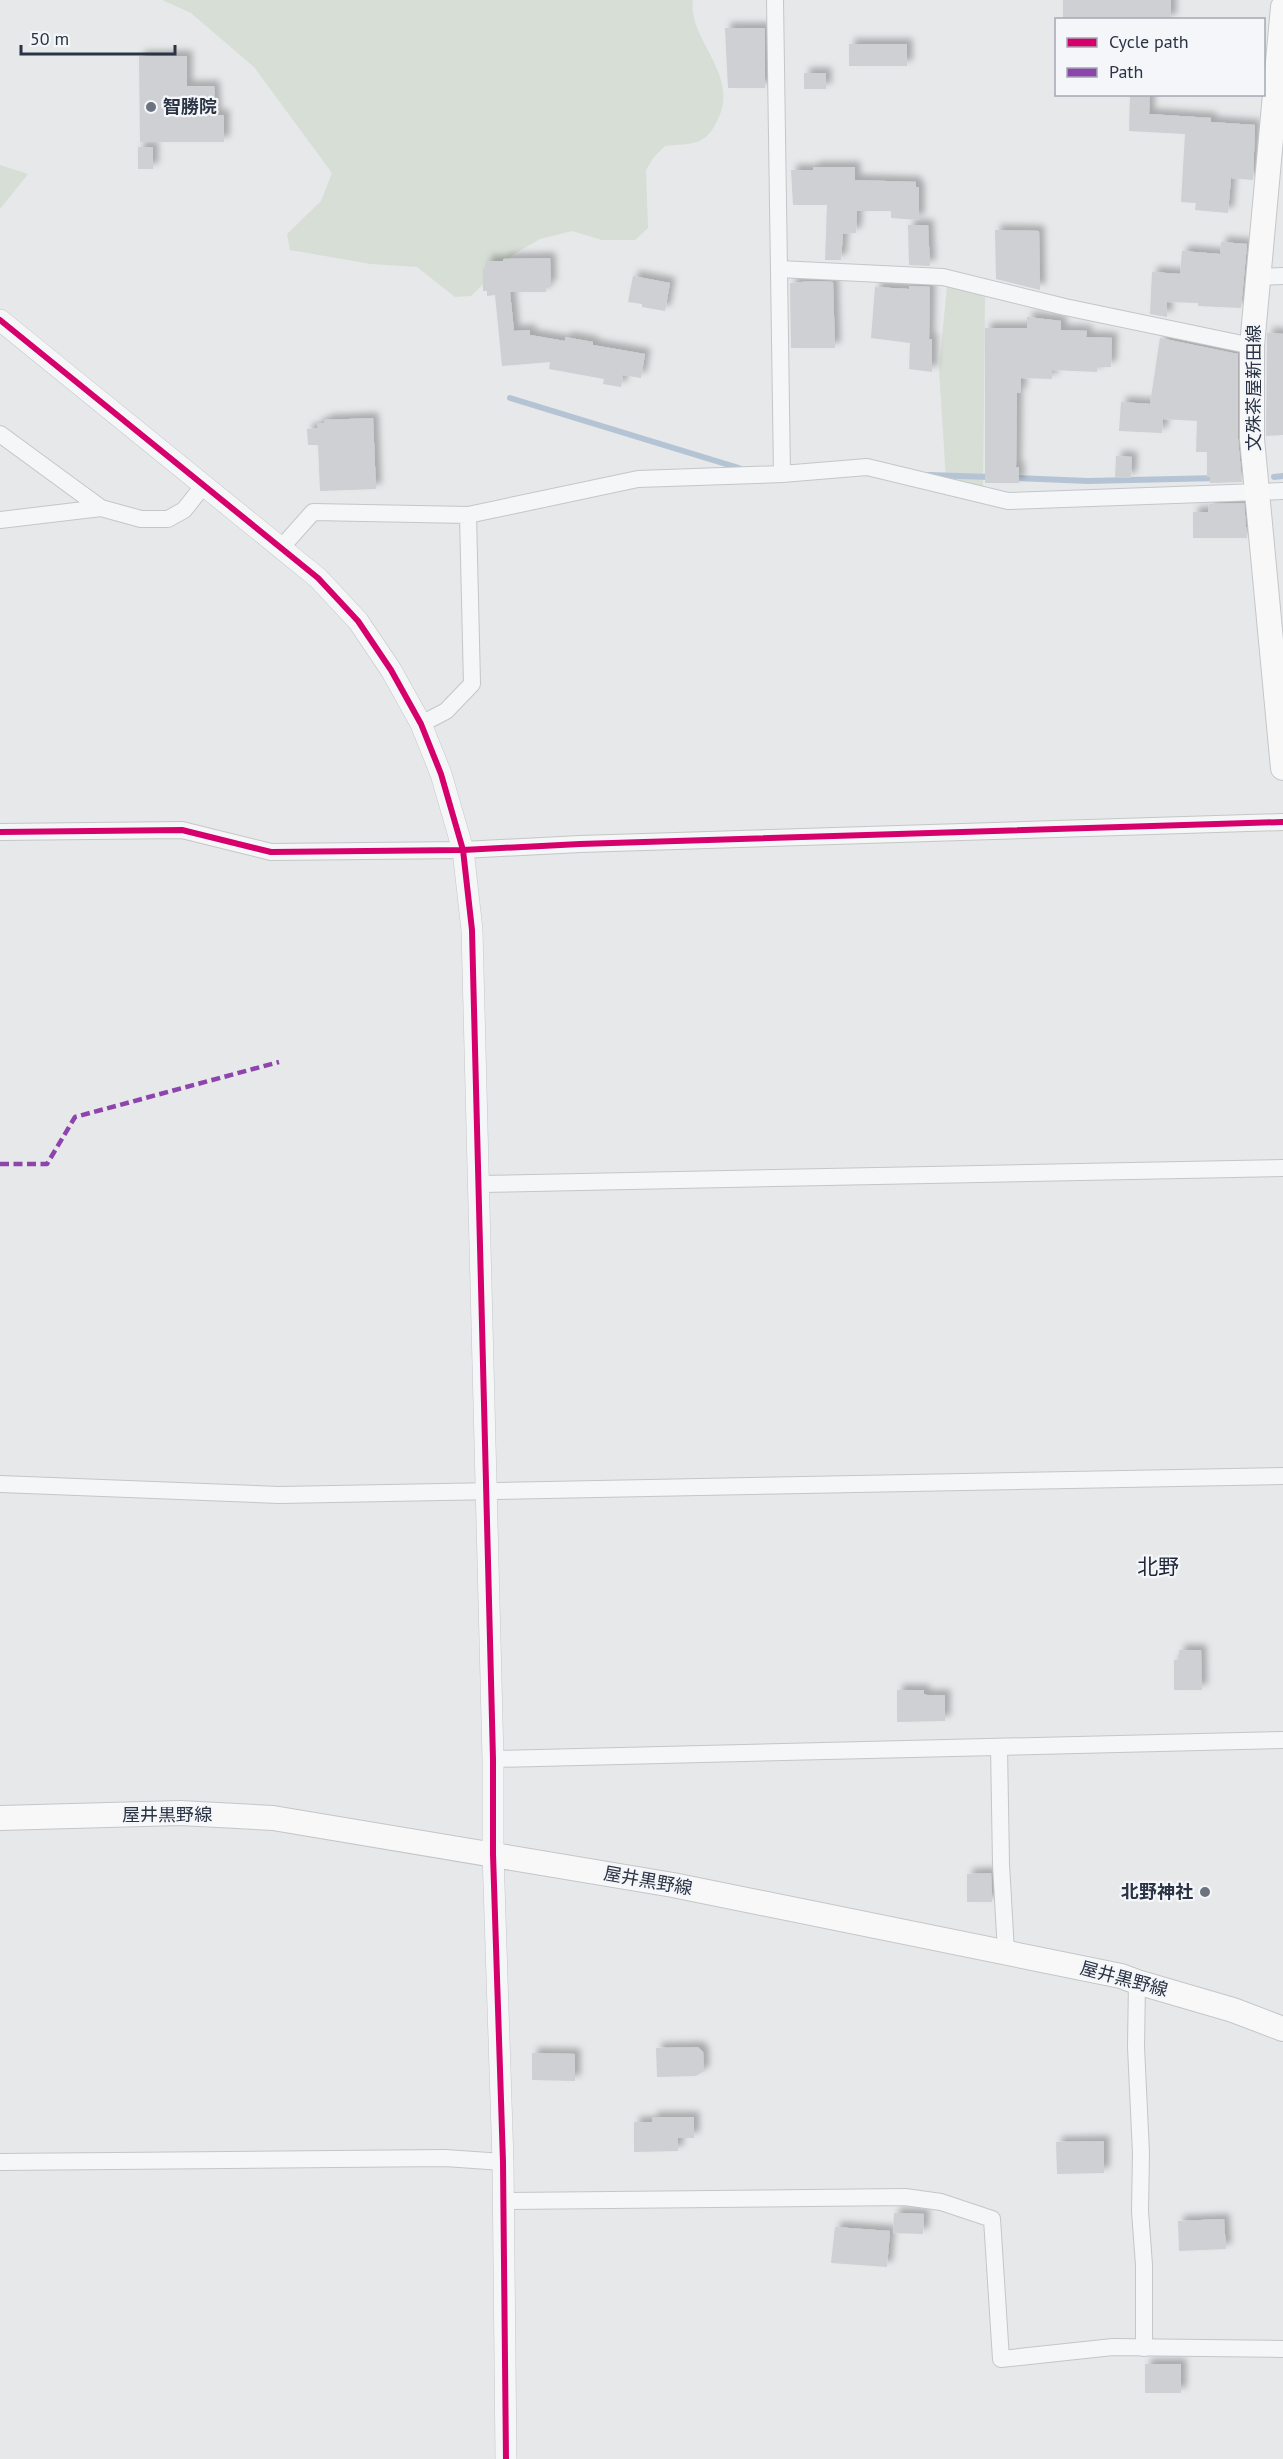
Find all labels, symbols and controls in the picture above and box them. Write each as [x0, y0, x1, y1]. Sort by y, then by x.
scale bar [21, 18, 176, 56]
legend [1055, 18, 1265, 96]
text: 50 m [30, 27, 69, 50]
text: Cycle path [1109, 30, 1189, 53]
text: Path [1109, 60, 1143, 83]
place label: 智勝院 [163, 95, 217, 118]
marker: 智勝院 [144, 100, 158, 114]
street label: 文殊茶屋新田線 [1242, 325, 1265, 451]
district label: 北野 [1137, 1553, 1179, 1580]
street label: 屋井黒野線 [122, 1803, 212, 1826]
street label: 屋井黒野線 [602, 1861, 694, 1900]
place label: 北野神社 [1121, 1880, 1193, 1903]
marker: 北野神社 [1198, 1885, 1212, 1899]
street label: 屋井黒野線 [1078, 1956, 1171, 2001]

